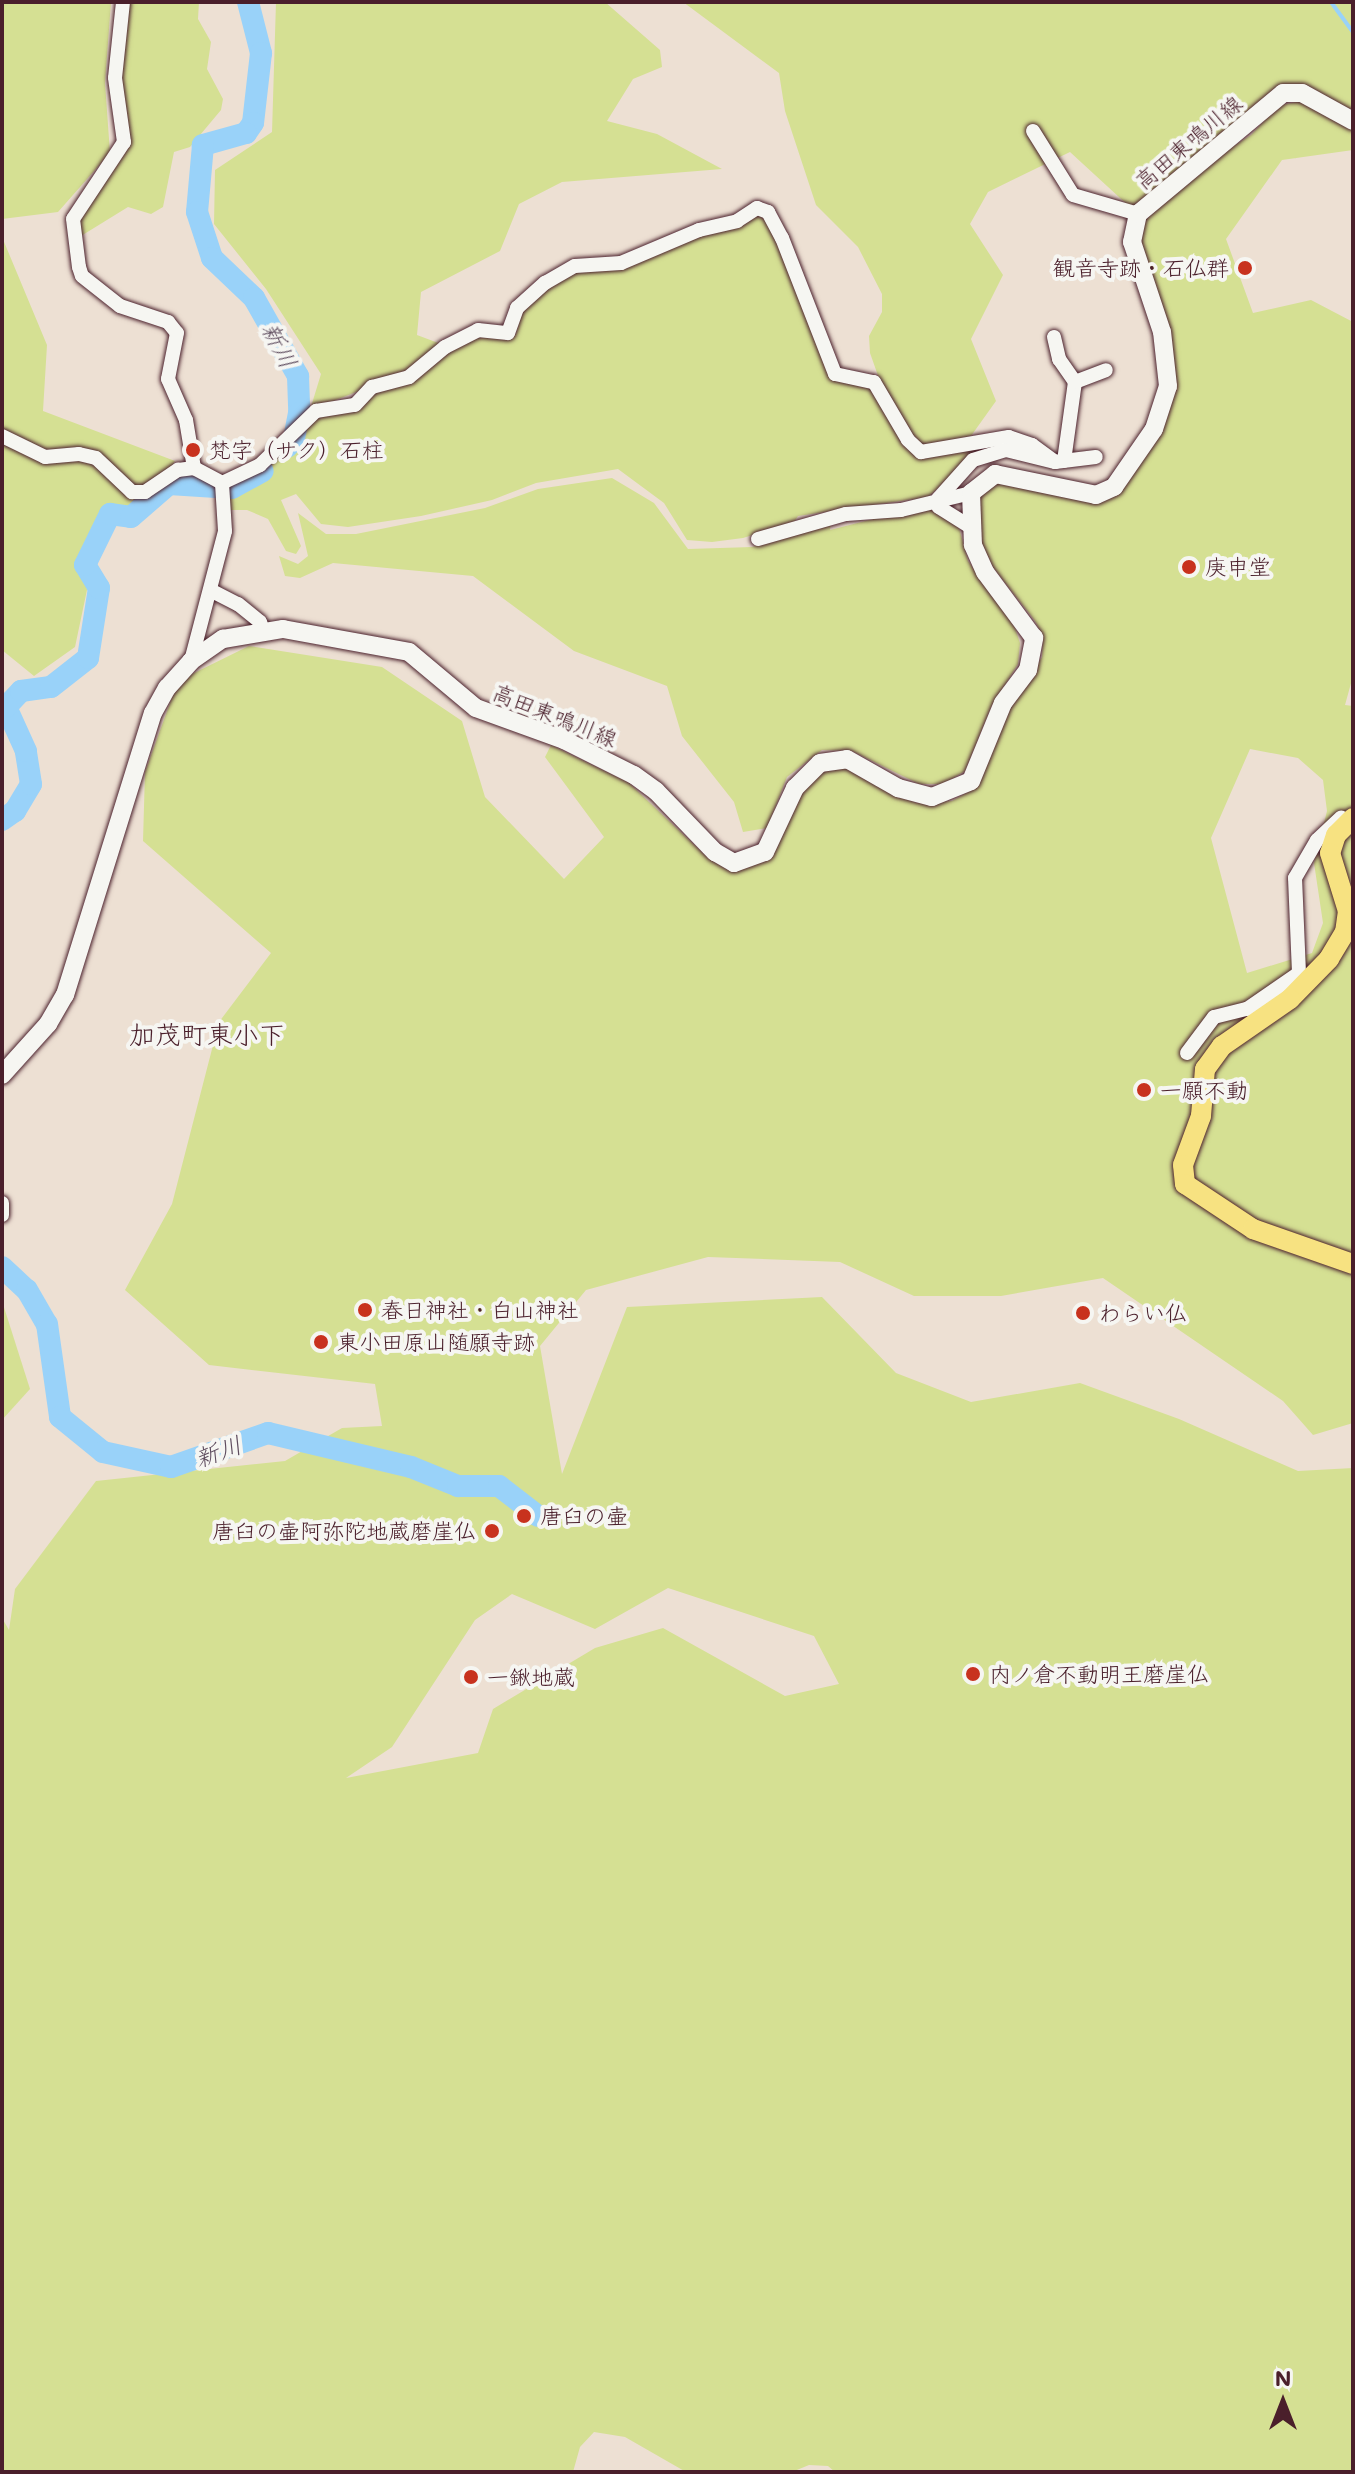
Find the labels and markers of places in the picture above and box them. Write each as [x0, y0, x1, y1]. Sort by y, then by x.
place label: 観音寺跡・石仏群 [1053, 255, 1229, 281]
marker: 観音寺跡・石仏群 [1236, 259, 1254, 277]
place label: 梵字（サク）石柱 [209, 437, 385, 463]
marker: 梵字（サク）石柱 [184, 441, 202, 459]
place label: 庚申堂 [1205, 554, 1271, 580]
marker: 庚申堂 [1180, 558, 1198, 576]
place label: 一願不動 [1160, 1077, 1248, 1103]
marker: 一願不動 [1135, 1081, 1153, 1099]
place label: 春日神社・白山神社 [381, 1297, 579, 1323]
place label: わらい仏 [1099, 1300, 1187, 1326]
marker: 春日神社・白山神社 [356, 1301, 374, 1319]
marker: わらい仏 [1074, 1304, 1092, 1322]
place label: 東小田原山随願寺跡 [337, 1329, 535, 1355]
marker: 東小田原山随願寺跡 [312, 1333, 330, 1351]
place label: 唐臼の壷 [540, 1503, 628, 1529]
marker: 唐臼の壷 [515, 1507, 533, 1525]
place label: 唐臼の壷阿弥陀地蔵磨崖仏 [212, 1518, 476, 1544]
marker: 唐臼の壷阿弥陀地蔵磨崖仏 [483, 1522, 501, 1540]
place label: 内ノ倉不動明王磨崖仏 [989, 1661, 1209, 1687]
place label: 一鍬地蔵 [487, 1664, 575, 1690]
marker: 内ノ倉不動明王磨崖仏 [964, 1665, 982, 1683]
marker: 一鍬地蔵 [462, 1668, 480, 1686]

